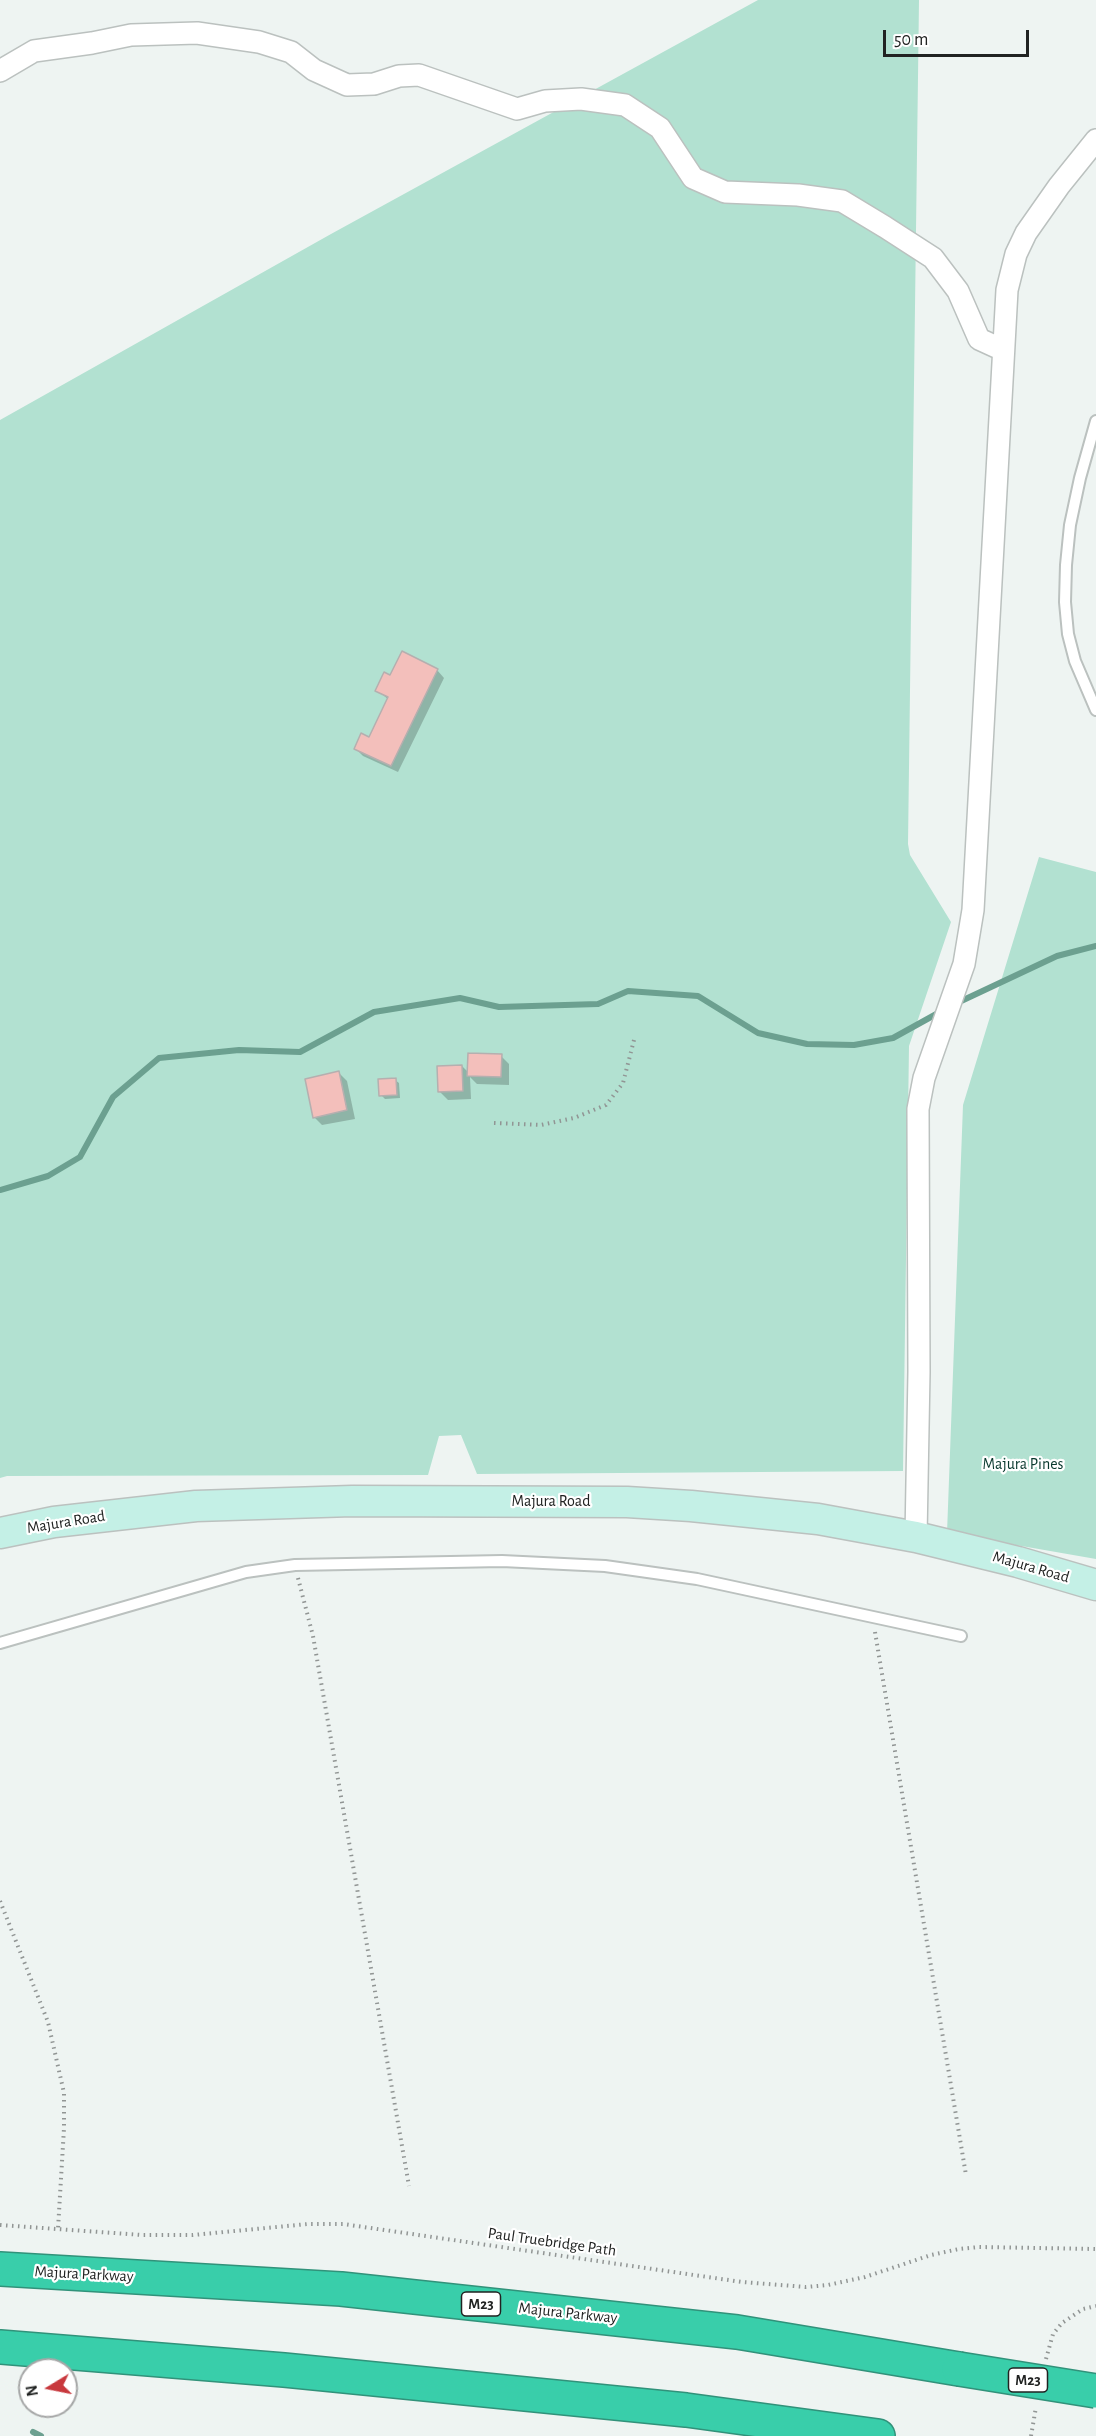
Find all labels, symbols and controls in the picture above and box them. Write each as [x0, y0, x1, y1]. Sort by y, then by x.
scale bar [886, 18, 1032, 56]
text: 50 m [894, 31, 928, 49]
park label: Majura Pines [983, 1454, 1063, 1474]
street label: Majura Road [512, 1491, 590, 1511]
street label: Majura Road [26, 1506, 106, 1538]
street label: Majura Road [990, 1547, 1072, 1587]
street label: Paul Truebridge Path [487, 2223, 617, 2261]
street label: Majura Parkway [34, 2262, 134, 2286]
road number: M23 [462, 2292, 500, 2316]
street label: Majura Parkway [518, 2298, 618, 2328]
north arrow [18, 2358, 78, 2418]
road number: M23 [1008, 2368, 1048, 2392]
text: N [23, 2384, 41, 2398]

